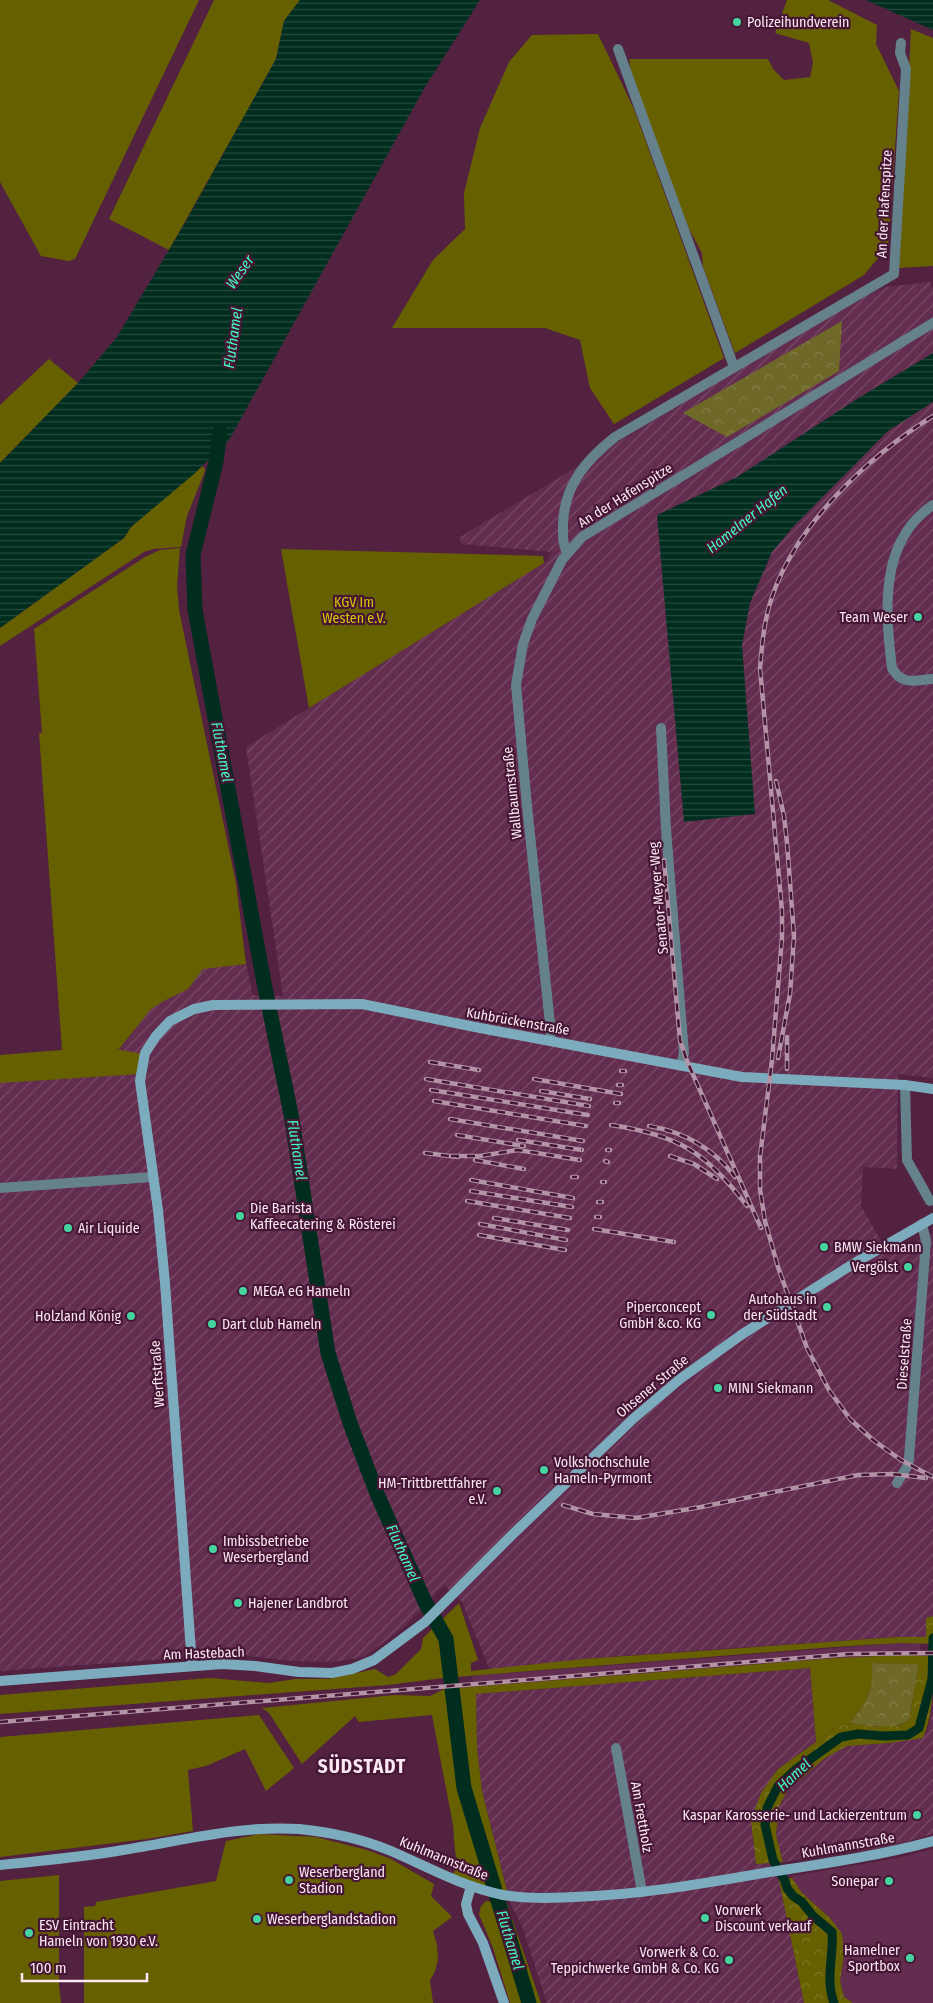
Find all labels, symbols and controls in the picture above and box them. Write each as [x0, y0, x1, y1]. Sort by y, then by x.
place label: Polizeihundverein [747, 14, 849, 31]
marker: Polizeihundverein [731, 16, 743, 28]
street label: An der Hafenspitze [873, 149, 896, 259]
water label: Weser [222, 251, 258, 292]
water label: Fluthamel [220, 306, 246, 370]
street label: An der Hafenspitze [575, 459, 676, 531]
water label: Hamelner Hafen [703, 481, 791, 557]
park label: KGV Im Westen e.V. [322, 594, 386, 627]
place label: Team Weser [840, 609, 908, 626]
marker: Team Weser [912, 611, 924, 623]
water label: Fluthamel [207, 720, 237, 784]
street label: Wallbaumstraße [499, 746, 526, 840]
street label: Senator-Meyer-Weg [645, 841, 672, 955]
street label: Kuhbrückenstraße [465, 1004, 571, 1039]
water label: Fluthamel [283, 1118, 311, 1182]
place label: Die Barista Kaffeecatering & Rösterei [250, 1200, 396, 1233]
marker: Die Barista Kaffeecatering & Rösterei [234, 1210, 246, 1222]
place label: Air Liquide [78, 1220, 140, 1237]
marker: Air Liquide [62, 1222, 74, 1234]
place label: BMW Siekmann [834, 1239, 922, 1256]
marker: BMW Siekmann [818, 1241, 830, 1253]
place label: Vergölst [852, 1259, 898, 1276]
marker: Vergölst [902, 1261, 914, 1273]
place label: MEGA eG Hameln [253, 1283, 350, 1300]
marker: MEGA eG Hameln [237, 1285, 249, 1297]
place label: Autohaus in der Südstadt [743, 1291, 817, 1324]
place label: Piperconcept GmbH &co. KG [619, 1299, 701, 1332]
marker: Autohaus in der Südstadt [821, 1301, 833, 1313]
place label: Holzland König [35, 1308, 121, 1325]
marker: Piperconcept GmbH &co. KG [705, 1309, 717, 1321]
marker: Holzland König [125, 1310, 137, 1322]
place label: Dart club Hameln [222, 1316, 321, 1333]
marker: Dart club Hameln [206, 1318, 218, 1330]
street label: Dieselstraße [894, 1318, 915, 1390]
street label: Werftstraße [147, 1340, 168, 1408]
street label: Ohsener Straße [613, 1351, 692, 1421]
place label: MINI Siekmann [728, 1380, 813, 1397]
marker: MINI Siekmann [712, 1382, 724, 1394]
place label: Volkshochschule Hameln-Pyrmont [554, 1454, 652, 1487]
marker: Volkshochschule Hameln-Pyrmont [538, 1464, 550, 1476]
place label: HM-Trittbrettfahrer e.V. [378, 1475, 487, 1508]
marker: HM-Trittbrettfahrer e.V. [491, 1485, 503, 1497]
water label: Fluthamel [382, 1521, 424, 1585]
place label: Imbissbetriebe Weserbergland [223, 1533, 309, 1566]
marker: Imbissbetriebe Weserbergland [207, 1543, 219, 1555]
place label: Hajener Landbrot [248, 1595, 348, 1612]
marker: Hajener Landbrot [232, 1597, 244, 1609]
street label: Am Hastebach [163, 1644, 245, 1663]
district label: SÜDSTADT [318, 1754, 406, 1778]
water label: Hamel [773, 1755, 815, 1795]
street label: Am Frettholz [627, 1780, 656, 1854]
place label: Kaspar Karosserie- und Lackierzentrum [683, 1807, 907, 1824]
marker: Kaspar Karosserie- und Lackierzentrum [911, 1809, 923, 1821]
street label: Kuhlmannstraße [800, 1829, 896, 1862]
street label: Kuhlmannstraße [397, 1833, 491, 1884]
place label: Weserbergland Stadion [299, 1864, 385, 1897]
place label: Sonepar [831, 1873, 879, 1890]
marker: Weserbergland Stadion [283, 1874, 295, 1886]
marker: Sonepar [883, 1875, 895, 1887]
place label: Vorwerk Discount verkauf [715, 1902, 813, 1935]
water label: Fluthamel [492, 1908, 528, 1972]
place label: Weserberglandstadion [267, 1911, 396, 1928]
marker: Vorwerk Discount verkauf [699, 1912, 711, 1924]
marker: Weserberglandstadion [251, 1913, 263, 1925]
place label: ESV Eintracht Hameln von 1930 e.V. [39, 1917, 158, 1950]
marker: ESV Eintracht Hameln von 1930 e.V. [23, 1927, 35, 1939]
place label: Hamelner Sportbox [844, 1942, 901, 1975]
place label: Vorwerk & Co. Teppichwerke GmbH & Co. KG [551, 1944, 719, 1977]
scale bar [22, 1950, 148, 1982]
marker: Hamelner Sportbox [904, 1952, 916, 1964]
marker: Vorwerk & Co. Teppichwerke GmbH & Co. KG [723, 1954, 735, 1966]
text: 100 m [30, 1959, 67, 1977]

